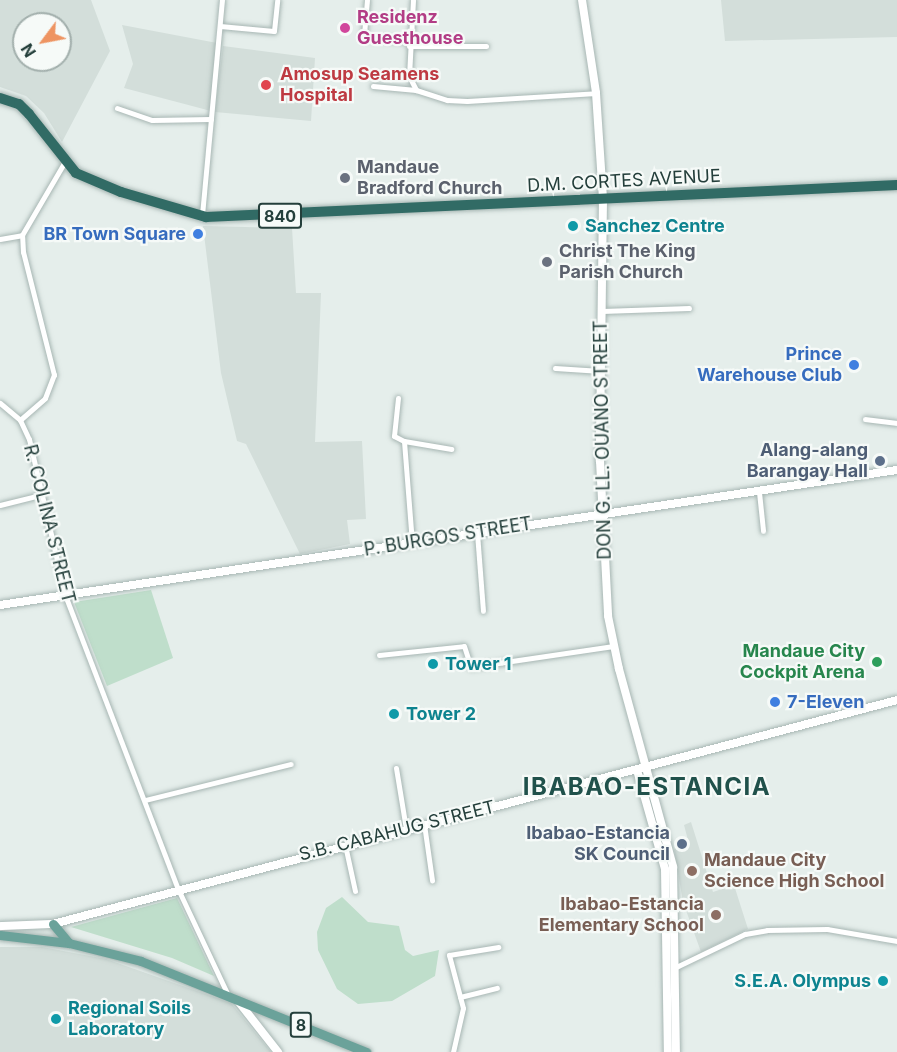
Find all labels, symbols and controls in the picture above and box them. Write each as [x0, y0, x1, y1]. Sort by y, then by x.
place label: Residenz Guesthouse [357, 7, 463, 50]
north arrow [12, 12, 72, 72]
marker: Residenz Guesthouse [338, 21, 352, 35]
text: N [17, 40, 40, 61]
place label: Amosup Seamens Hospital [280, 64, 439, 106]
marker: Amosup Seamens Hospital [257, 76, 275, 94]
place label: Mandaue Bradford Church [357, 157, 503, 200]
street label: D.M. CORTES AVENUE [527, 165, 721, 197]
marker: Mandaue Bradford Church [338, 171, 352, 185]
road number: 840 [258, 203, 302, 229]
place label: Sanchez Centre [585, 215, 725, 237]
marker: Sanchez Centre [566, 219, 580, 233]
place label: BR Town Square [43, 223, 186, 245]
marker: BR Town Square [191, 227, 205, 241]
place label: Christ The King Parish Church [559, 241, 696, 284]
marker: Christ The King Parish Church [540, 255, 554, 269]
street label: DON G. LL. OUANO STREET [590, 320, 616, 560]
place label: Prince Warehouse Club [697, 344, 842, 386]
marker: Prince Warehouse Club [847, 358, 861, 372]
place label: Alang-alang Barangay Hall [747, 440, 868, 482]
street label: R. COLINA STREET [19, 442, 79, 606]
marker: Alang-alang Barangay Hall [873, 454, 887, 468]
street label: P. BURGOS STREET [363, 513, 533, 561]
place label: Mandaue City Cockpit Arena [740, 641, 865, 684]
place label: Tower 1 [445, 653, 512, 675]
marker: Mandaue City Cockpit Arena [870, 655, 884, 669]
marker: Tower 1 [426, 657, 440, 671]
place label: 7-Eleven [787, 691, 864, 713]
marker: 7-Eleven [768, 695, 782, 709]
place label: Tower 2 [406, 703, 476, 725]
marker: Tower 2 [387, 707, 401, 721]
district label: IBABAO-ESTANCIA [523, 773, 771, 801]
street label: S.B. CABAHUG STREET [297, 796, 497, 866]
place label: Ibabao-Estancia SK Council [526, 823, 670, 866]
marker: Ibabao-Estancia SK Council [675, 837, 689, 851]
place label: Mandaue City Science High School [704, 850, 884, 892]
marker: Mandaue City Science High School [685, 864, 699, 878]
place label: Ibabao-Estancia Elementary School [539, 894, 704, 936]
marker: Ibabao-Estancia Elementary School [709, 908, 723, 922]
place label: S.E.A. Olympus [734, 970, 871, 992]
marker: S.E.A. Olympus [876, 974, 890, 988]
place label: Regional Soils Laboratory [68, 998, 191, 1040]
marker: Regional Soils Laboratory [49, 1012, 63, 1026]
road number: 8 [289, 1012, 313, 1038]

